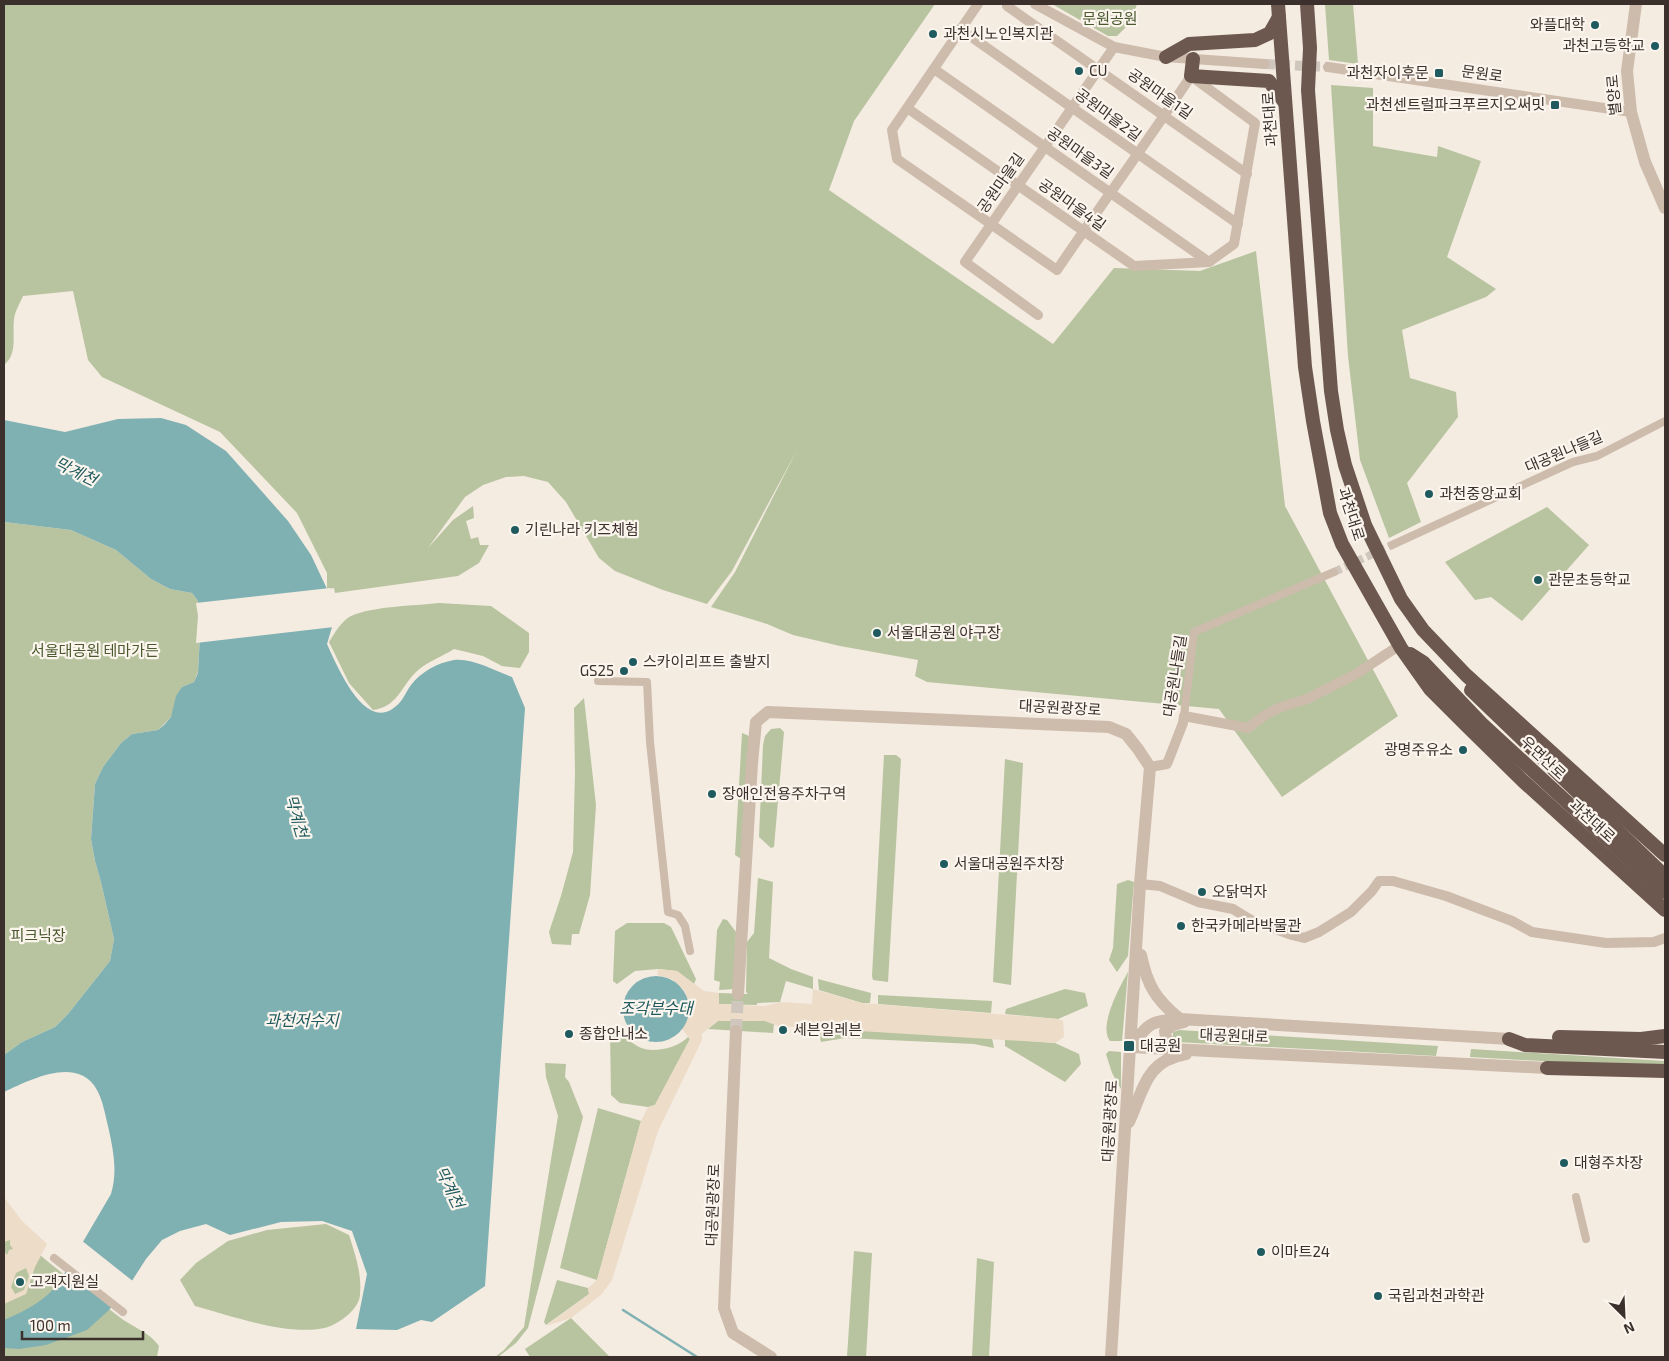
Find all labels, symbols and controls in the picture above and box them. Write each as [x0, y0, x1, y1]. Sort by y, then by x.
park label: 문원공원 [1082, 9, 1138, 27]
place label: 와플대학 [1530, 15, 1585, 33]
marker: 와플대학 [1589, 19, 1601, 31]
place label: 과천시노인복지관 [943, 24, 1054, 42]
marker: 과천시노인복지관 [927, 28, 939, 40]
place label: 과천고등학교 [1562, 36, 1645, 54]
marker: 과천고등학교 [1649, 40, 1661, 52]
place label: CU [1089, 61, 1108, 79]
street label: 문원로 [1460, 61, 1504, 85]
place label: 과천자이후문 [1346, 63, 1429, 81]
street label: 공원마을1길 [1125, 64, 1196, 122]
marker: CU [1073, 65, 1085, 77]
marker: 과천자이후문 [1433, 67, 1445, 79]
street label: 별양로 [1602, 74, 1624, 116]
street label: 공원마을2길 [1072, 84, 1145, 144]
street label: 과천대로 [1258, 91, 1280, 147]
place label: 과천센트럴파크푸르지오써밋 [1366, 95, 1545, 113]
marker: 과천센트럴파크푸르지오써밋 [1549, 99, 1561, 111]
street label: 공원마을3길 [1044, 123, 1117, 182]
street label: 공원마을길 [973, 149, 1027, 216]
street label: 공원마을4길 [1035, 174, 1110, 234]
street label: 대공원나들길 [1522, 427, 1605, 476]
water label: 막계천 [52, 452, 102, 490]
place label: 과천중앙교회 [1439, 484, 1522, 502]
street label: 과천대로 [1335, 485, 1369, 543]
marker: 과천중앙교회 [1423, 488, 1435, 500]
place label: 기린나라 키즈체험 [525, 520, 639, 538]
marker: 기린나라 키즈체험 [509, 524, 521, 536]
place label: 관문초등학교 [1548, 570, 1631, 588]
marker: 관문초등학교 [1532, 574, 1544, 586]
place label: 서울대공원 야구장 [887, 623, 1001, 641]
marker: 서울대공원 야구장 [871, 627, 883, 639]
street label: 대공원나들길 [1159, 634, 1189, 718]
park label: 서울대공원 테마가든 [31, 641, 159, 659]
place label: 스카이리프트 출발지 [643, 652, 771, 670]
marker: 스카이리프트 출발지 [627, 656, 639, 668]
place label: GS25 [580, 661, 614, 679]
marker: GS25 [618, 665, 630, 677]
street label: 대공원광장로 [1018, 696, 1102, 718]
street label: 우면산로 [1517, 732, 1570, 783]
place label: 광명주유소 [1384, 740, 1453, 758]
marker: 광명주유소 [1457, 744, 1469, 756]
place label: 장애인전용주차구역 [722, 784, 846, 802]
marker: 장애인전용주차구역 [706, 788, 718, 800]
water label: 막계천 [282, 792, 313, 842]
street label: 과천대로 [1566, 795, 1619, 845]
place label: 서울대공원주차장 [954, 854, 1065, 872]
marker: 서울대공원주차장 [938, 858, 950, 870]
place label: 오닭먹자 [1212, 882, 1267, 900]
marker: 오닭먹자 [1196, 886, 1208, 898]
place label: 한국카메라박물관 [1191, 916, 1302, 934]
marker: 한국카메라박물관 [1175, 920, 1187, 932]
park label: 피크닉장 [10, 926, 66, 944]
water label: 조각분수대 [619, 998, 695, 1017]
water label: 과천저수지 [265, 1010, 340, 1029]
place label: 세븐일레븐 [793, 1020, 862, 1038]
place label: 종합안내소 [579, 1024, 648, 1042]
marker: 세븐일레븐 [777, 1024, 789, 1036]
street label: 대공원대로 [1199, 1025, 1269, 1045]
marker: 종합안내소 [563, 1028, 575, 1040]
place label: 대공원 [1140, 1036, 1181, 1054]
marker: 대공원 [1122, 1039, 1136, 1053]
street label: 대공원광장로 [1098, 1079, 1120, 1163]
place label: 대형주차장 [1574, 1153, 1643, 1171]
marker: 대형주차장 [1558, 1157, 1570, 1169]
water label: 막계천 [432, 1163, 470, 1213]
street label: 대공원광장로 [702, 1163, 722, 1247]
place label: 이마트24 [1271, 1242, 1330, 1260]
marker: 이마트24 [1255, 1246, 1267, 1258]
place label: 고객지원실 [30, 1272, 99, 1290]
marker: 고객지원실 [14, 1276, 26, 1288]
place label: 국립과천과학관 [1388, 1286, 1485, 1304]
marker: 국립과천과학관 [1372, 1290, 1384, 1302]
north arrow [1599, 1291, 1649, 1341]
scale bar [22, 1308, 144, 1340]
text: 100 m [30, 1316, 71, 1334]
text: N [1621, 1319, 1638, 1338]

